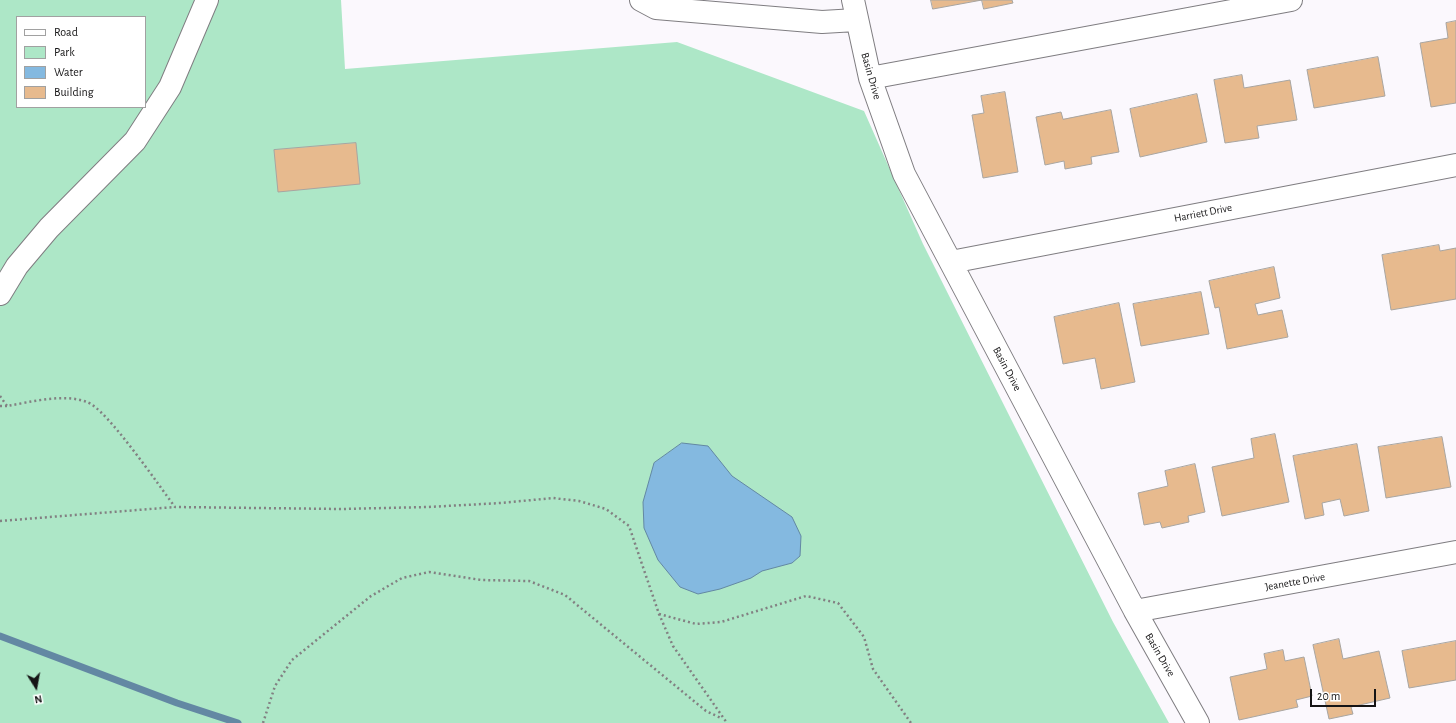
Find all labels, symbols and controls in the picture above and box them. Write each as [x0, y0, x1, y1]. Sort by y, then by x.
legend [16, 16, 146, 108]
text: Road [54, 26, 78, 38]
text: Park [54, 46, 75, 58]
street label: Basin Drive [858, 51, 884, 101]
text: Water [54, 66, 83, 78]
text: Building [54, 86, 94, 98]
street label: Harriett Drive [1173, 201, 1233, 225]
street label: Basin Drive [990, 345, 1024, 393]
street label: Jeanette Drive [1264, 570, 1326, 594]
street label: Basin Drive [1142, 631, 1178, 679]
north arrow [16, 667, 56, 707]
scale bar [1312, 681, 1378, 707]
text: 20 m [1317, 690, 1340, 702]
text: N [34, 693, 43, 705]

